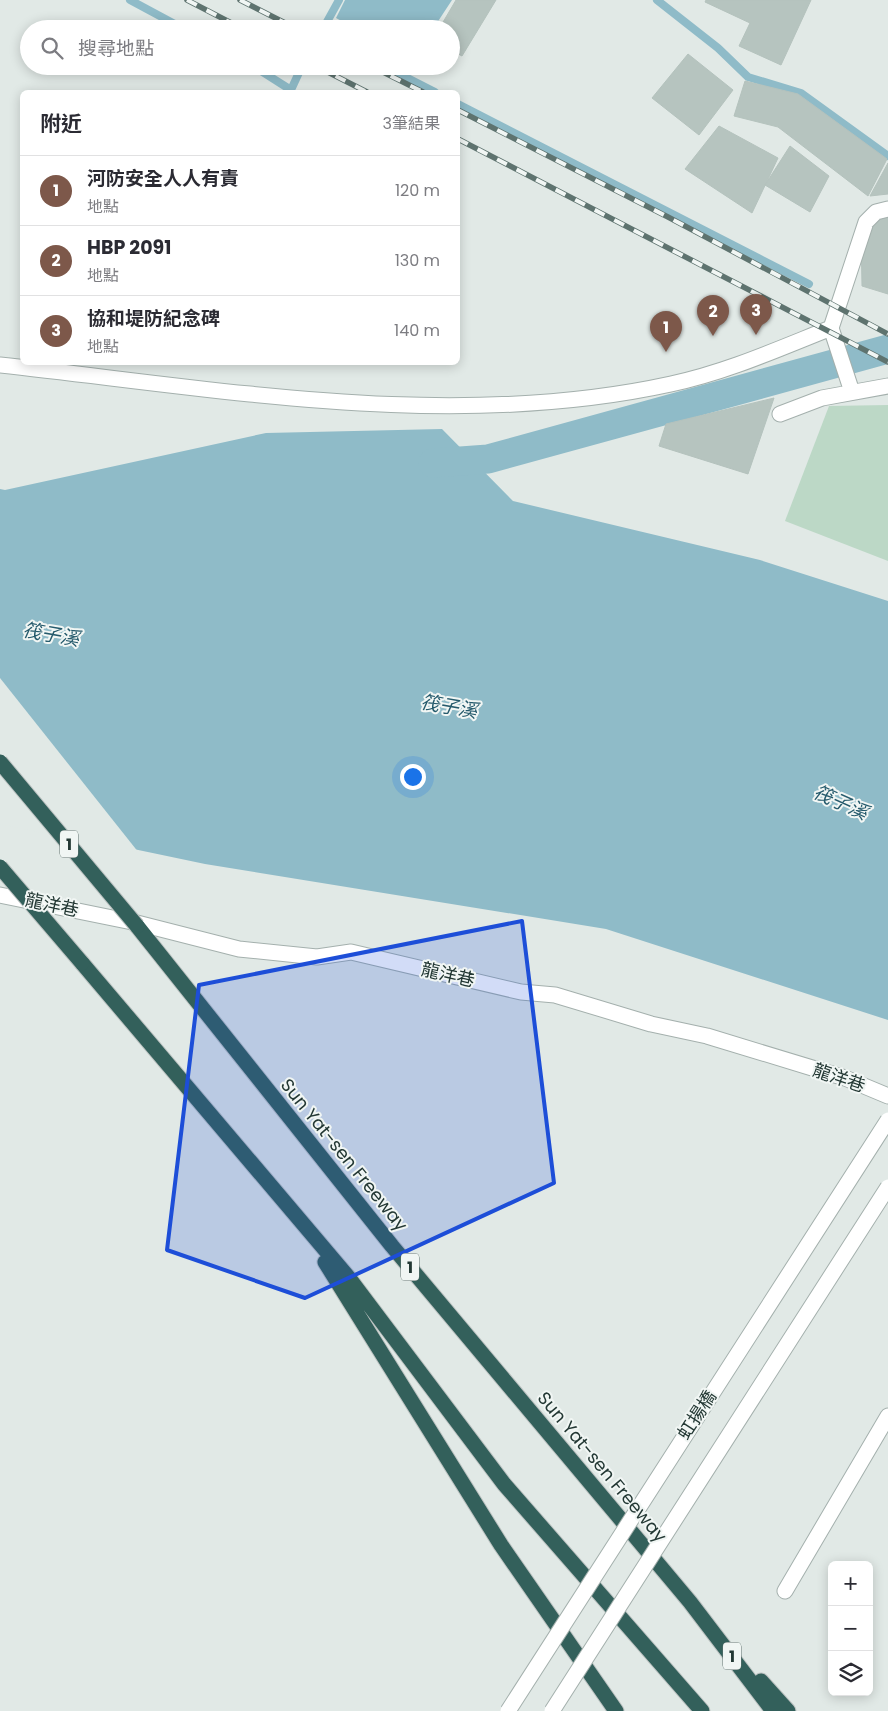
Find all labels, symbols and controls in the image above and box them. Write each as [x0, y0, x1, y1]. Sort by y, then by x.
search box [20, 20, 460, 75]
icon: search [38, 34, 66, 62]
text: 搜尋地點 [78, 35, 154, 62]
text: 附近 [40, 109, 82, 138]
text: 3筆結果 [383, 112, 440, 135]
text: 河防安全人人有責 [87, 165, 239, 192]
text: 1 [53, 179, 59, 202]
text: 120 m [395, 179, 440, 202]
text: 地點 [87, 195, 119, 218]
text: HBP 2091 [87, 234, 171, 261]
text: 2 [51, 249, 61, 272]
text: 130 m [395, 249, 440, 272]
text: 地點 [87, 264, 119, 287]
pin: 3 [740, 294, 772, 335]
pin: 2 [697, 295, 729, 336]
text: 協和堤防紀念碑 [87, 305, 220, 332]
pin: 1 [650, 311, 682, 352]
text: 3 [51, 319, 61, 342]
text: 140 m [394, 319, 440, 342]
text: 地點 [87, 335, 119, 358]
water label: 筏子溪 [20, 616, 84, 653]
water label: 筏子溪 [418, 688, 482, 725]
your location [400, 764, 426, 790]
water label: 筏子溪 [809, 779, 875, 828]
road number: 1 [60, 831, 78, 858]
street label: 龍洋巷 [23, 887, 81, 922]
street label: 龍洋巷 [419, 956, 477, 993]
street label: 龍洋巷 [810, 1057, 869, 1098]
street label: Sun Yat-sen Freeway [275, 1073, 414, 1236]
road number: 1 [401, 1254, 419, 1280]
street label: 虹揚橋 [671, 1385, 722, 1444]
street label: Sun Yat-sen Freeway [532, 1386, 673, 1547]
map controls [828, 1561, 873, 1696]
button: + [828, 1561, 873, 1606]
button: − [828, 1606, 873, 1651]
road number: 1 [723, 1642, 741, 1670]
button: layers [828, 1651, 873, 1696]

